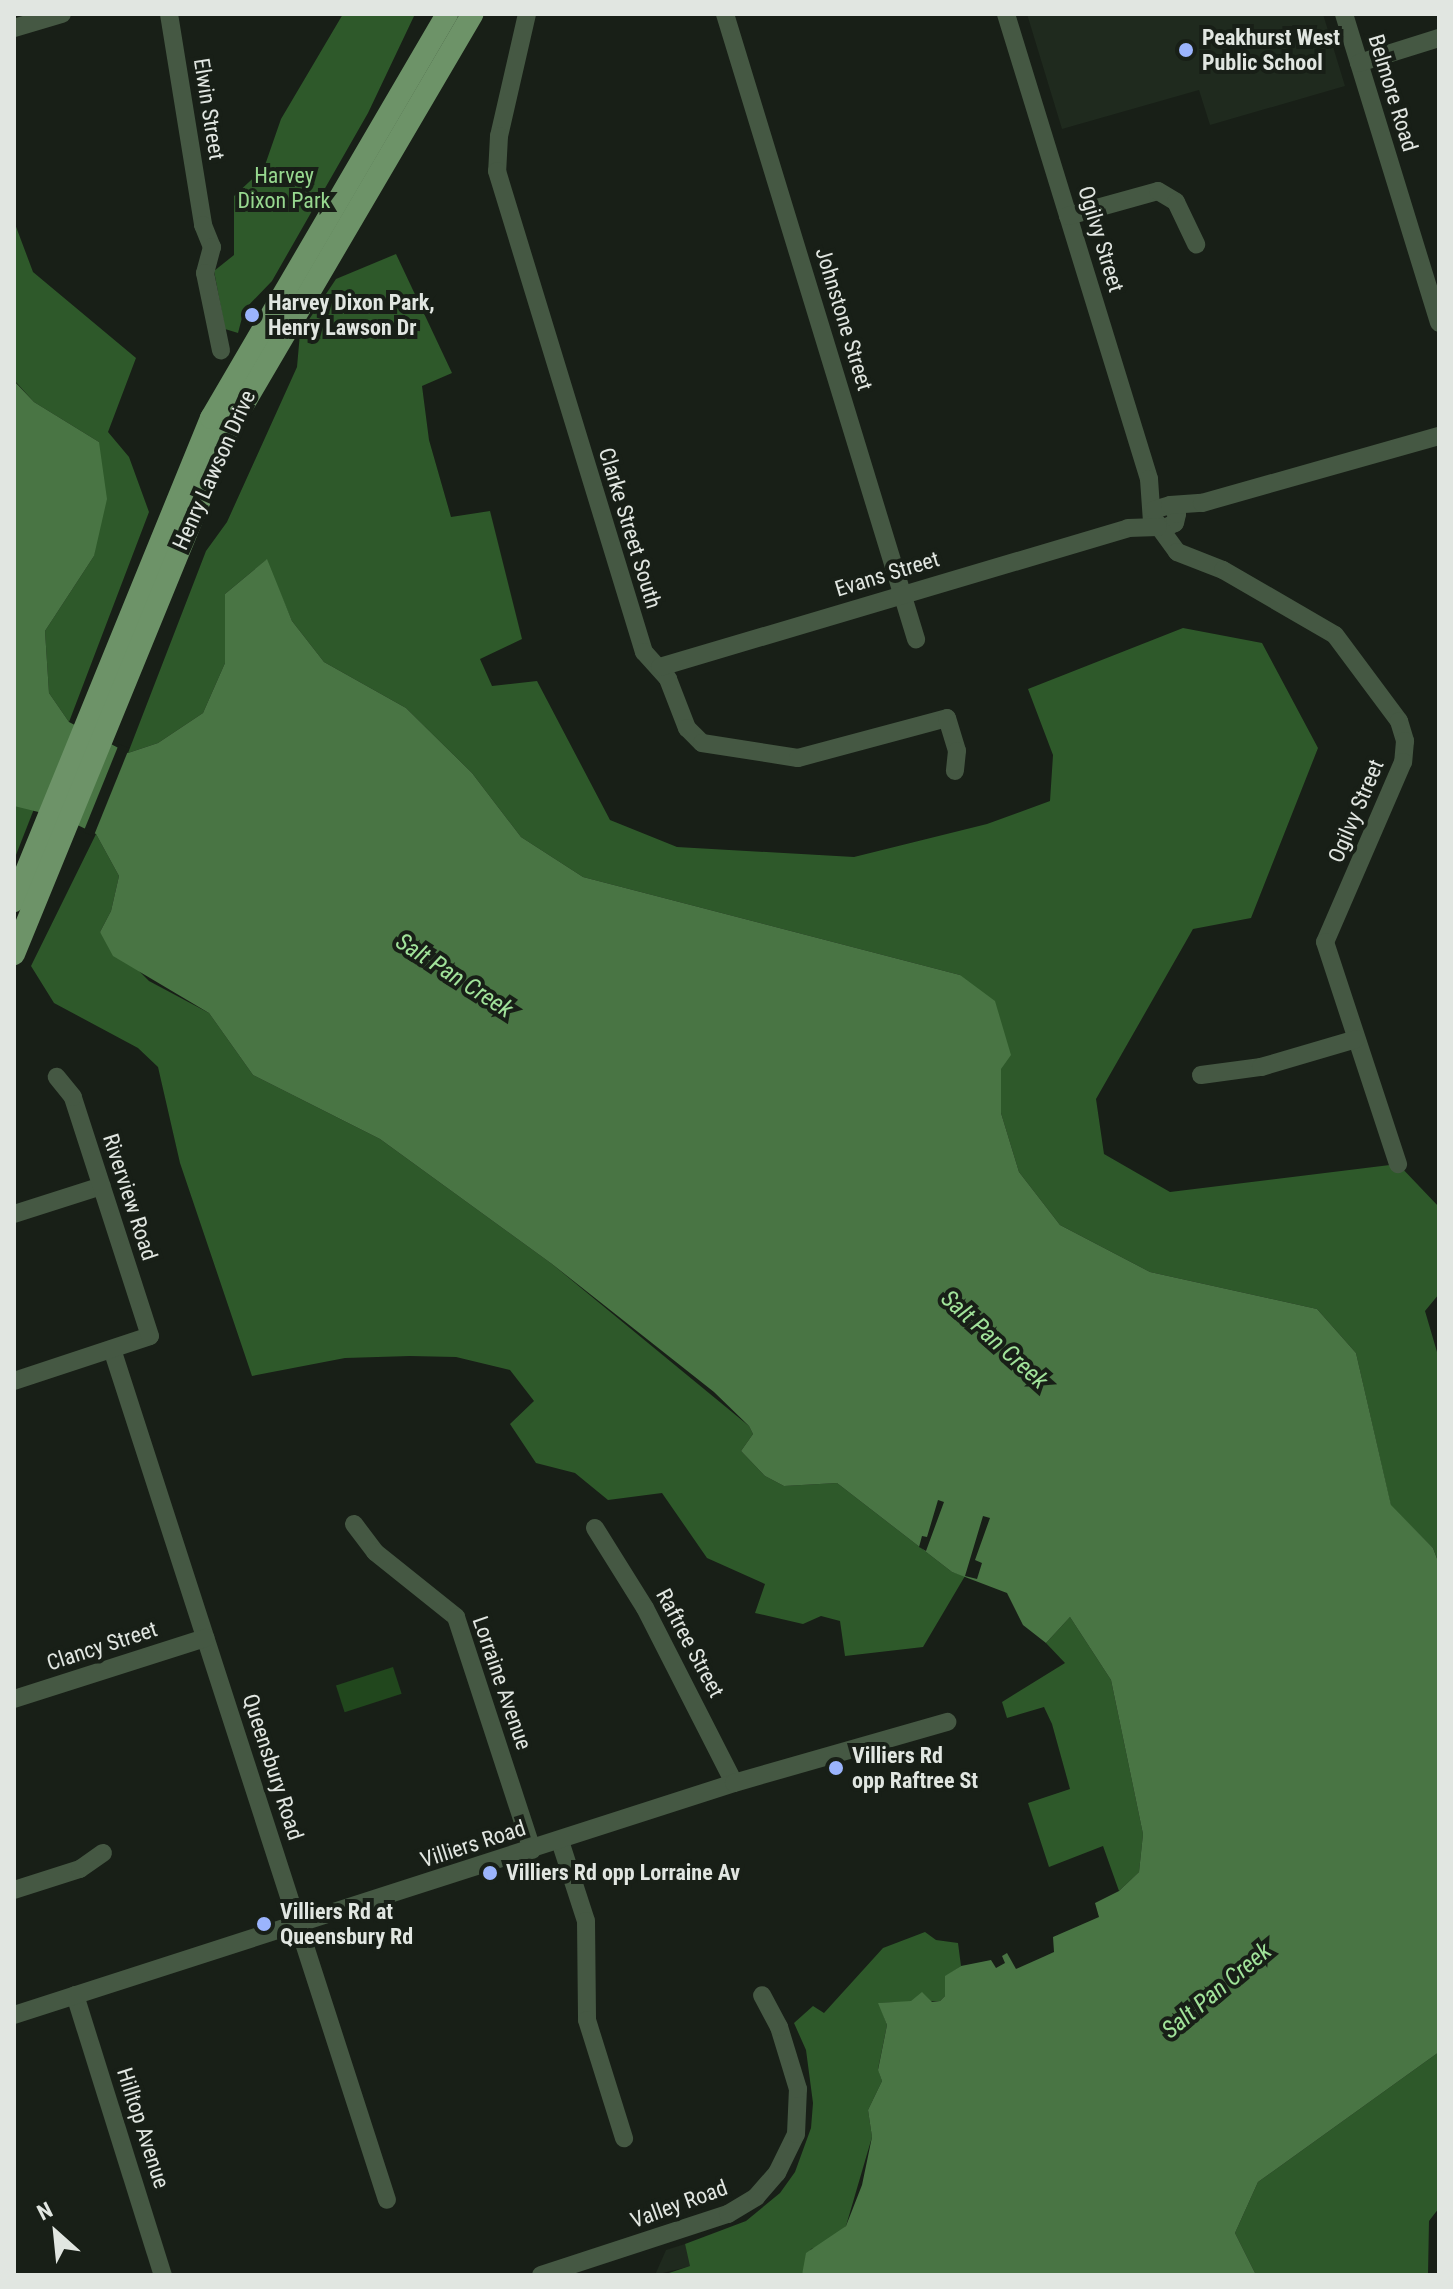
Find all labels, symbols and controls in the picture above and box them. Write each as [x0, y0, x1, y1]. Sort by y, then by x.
place label: Peakhurst West Public School [1202, 24, 1340, 76]
street label: Belmore Road [1363, 31, 1423, 155]
marker: Peakhurst West Public School [1177, 41, 1195, 59]
street label: Elwin Street [188, 56, 230, 162]
park label: Harvey Dixon Park [237, 162, 331, 214]
street label: Ogilvy Street [1072, 183, 1130, 295]
street label: Johnstone Street [810, 244, 878, 394]
place label: Harvey Dixon Park, Henry Lawson Dr [268, 289, 435, 340]
marker: Harvey Dixon Park, Henry Lawson Dr [243, 306, 261, 324]
street label: Henry Lawson Drive [167, 386, 261, 554]
street label: Clarke Street South [593, 444, 667, 612]
street label: Evans Street [832, 546, 942, 602]
street label: Ogilvy Street [1322, 756, 1390, 866]
water label: Salt Pan Creek [390, 927, 518, 1025]
street label: Riverview Road [97, 1130, 163, 1264]
water label: Salt Pan Creek [935, 1284, 1053, 1396]
street label: Raftree Street [650, 1584, 730, 1702]
street label: Lorraine Avenue [467, 1613, 537, 1753]
street label: Clancy Street [43, 1616, 161, 1676]
street label: Queensbury Road [237, 1691, 309, 1843]
place label: Villiers Rd opp Raftree St [852, 1742, 978, 1794]
marker: Villiers Rd opp Raftree St [827, 1759, 845, 1777]
street label: Villiers Road [417, 1815, 529, 1873]
place label: Villiers Rd opp Lorraine Av [506, 1860, 740, 1886]
marker: Villiers Rd opp Lorraine Av [481, 1864, 499, 1882]
place label: Villiers Rd at Queensbury Rd [280, 1898, 413, 1950]
marker: Villiers Rd at Queensbury Rd [255, 1915, 273, 1933]
water label: Salt Pan Creek [1156, 1937, 1278, 2045]
street label: Hilltop Avenue [111, 2064, 175, 2192]
street label: Valley Road [627, 2174, 731, 2234]
north arrow [16, 2193, 96, 2273]
text: N [33, 2197, 57, 2225]

